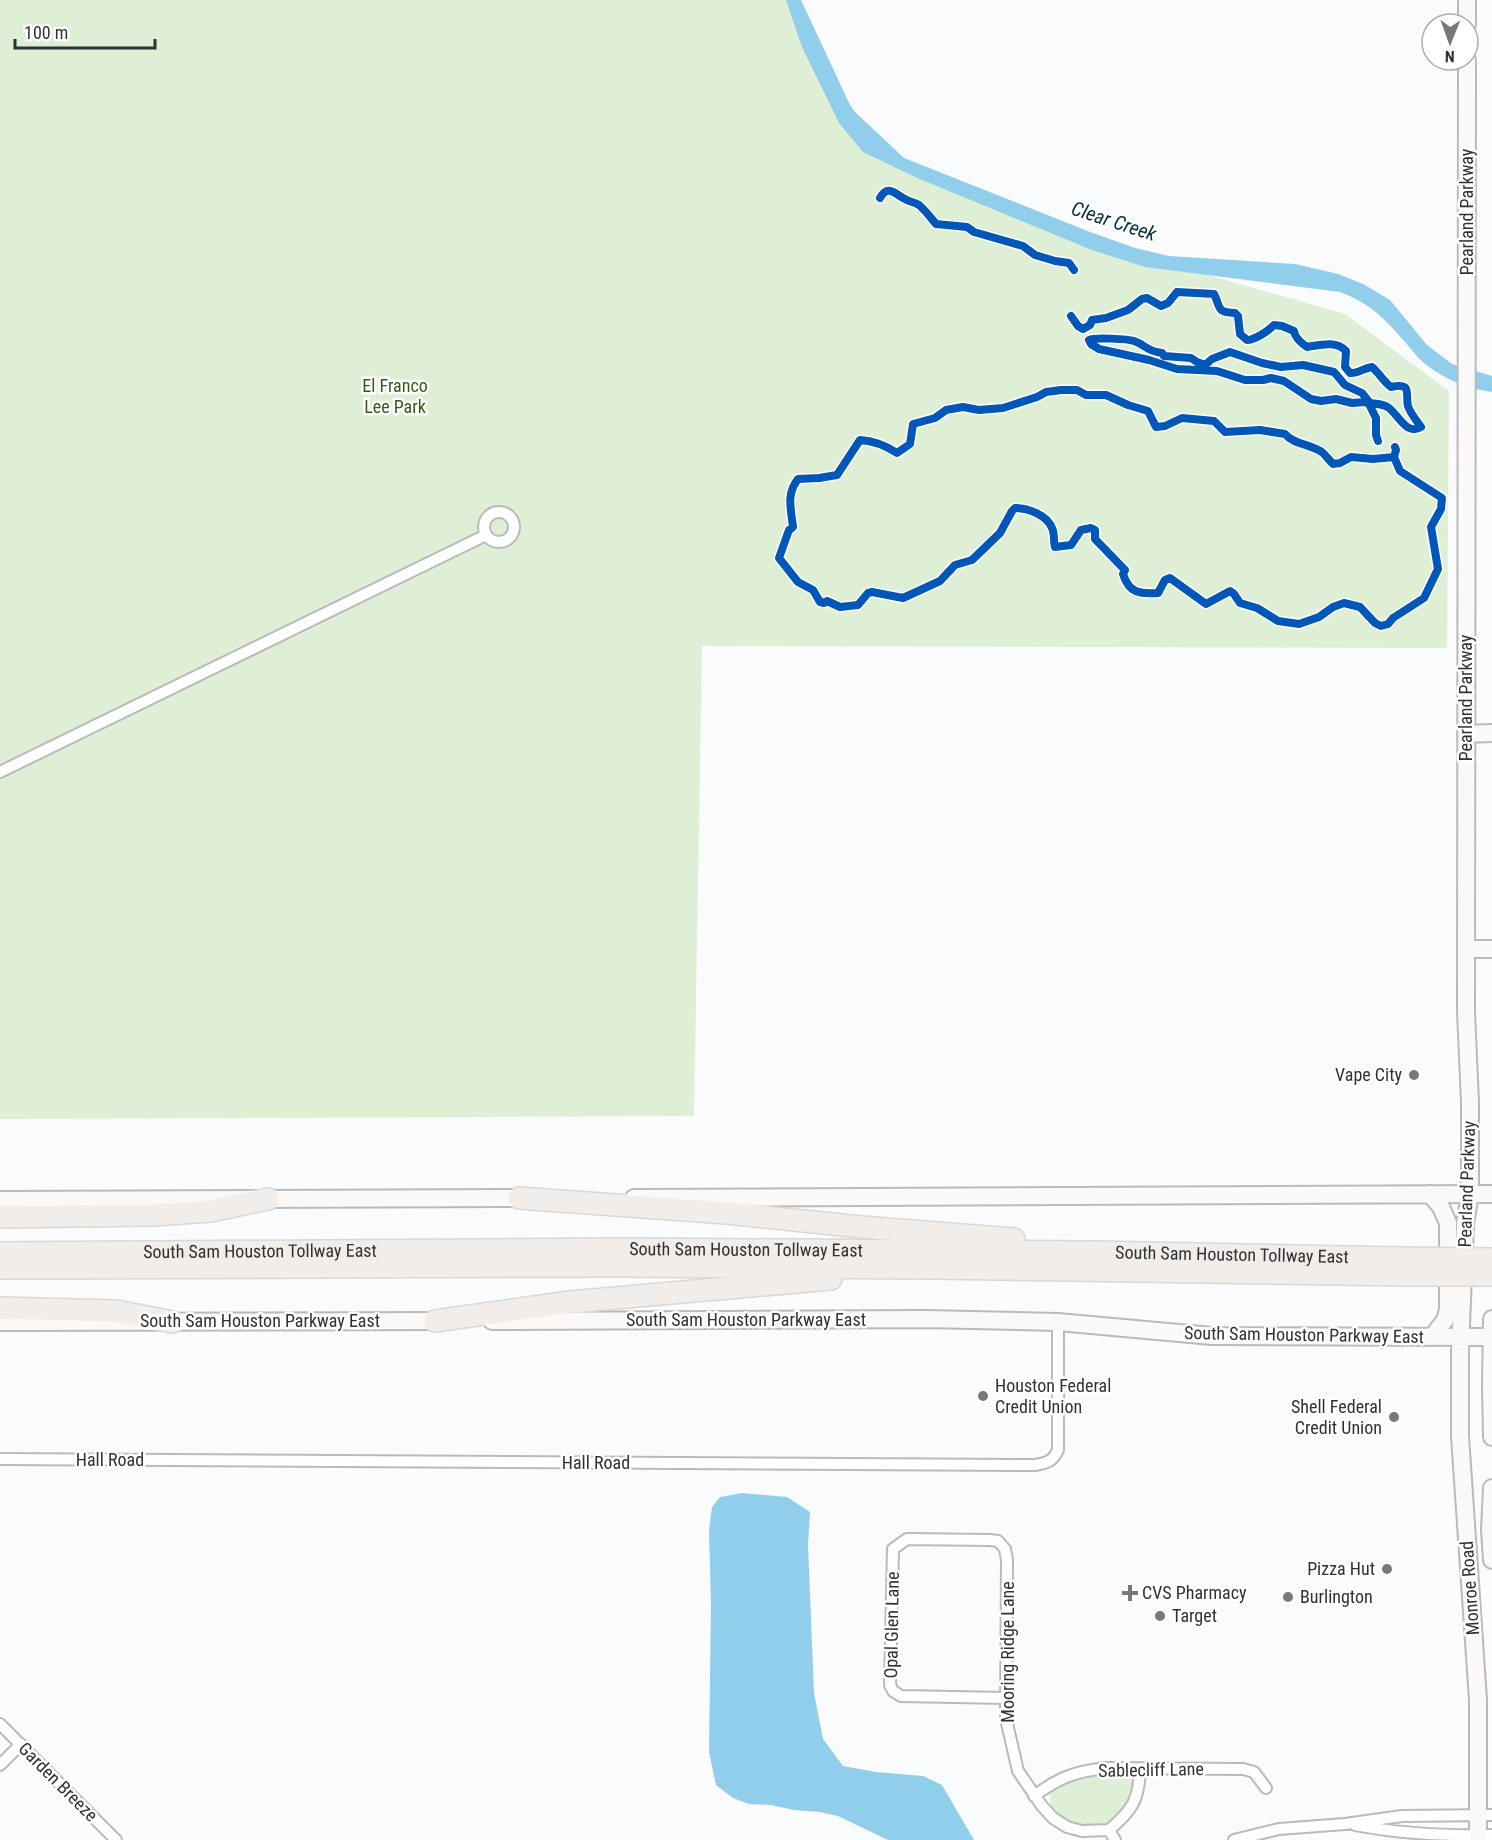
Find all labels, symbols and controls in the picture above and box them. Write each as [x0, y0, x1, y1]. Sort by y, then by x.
scale bar [15, 12, 154, 50]
north arrow [1420, 12, 1480, 72]
text: 100 m [24, 22, 68, 43]
text: N [1445, 47, 1455, 66]
street label: Pearland Parkway [1456, 148, 1477, 275]
water label: Clear Creek [1068, 196, 1161, 246]
park label: El Franco Lee Park [362, 375, 428, 417]
street label: Pearland Parkway [1455, 634, 1476, 761]
place label: Vape City [1335, 1064, 1402, 1085]
marker: Vape City [1407, 1068, 1421, 1082]
street label: Pearland Parkway [1454, 1120, 1479, 1248]
street label: South Sam Houston Tollway East [629, 1238, 863, 1261]
street label: South Sam Houston Tollway East [143, 1240, 377, 1262]
street label: South Sam Houston Tollway East [1115, 1241, 1349, 1267]
street label: South Sam Houston Parkway East [626, 1309, 866, 1330]
street label: South Sam Houston Parkway East [140, 1310, 380, 1331]
street label: South Sam Houston Parkway East [1184, 1322, 1424, 1347]
place label: Houston Federal Credit Union [995, 1375, 1111, 1417]
marker: Houston Federal Credit Union [976, 1389, 990, 1403]
place label: Shell Federal Credit Union [1291, 1396, 1382, 1438]
marker: Shell Federal Credit Union [1387, 1410, 1401, 1424]
street label: Hall Road [76, 1449, 144, 1470]
street label: Hall Road [562, 1452, 630, 1473]
street label: Monroe Road [1456, 1540, 1483, 1636]
place label: Pizza Hut [1307, 1558, 1375, 1579]
marker: Pizza Hut [1380, 1562, 1394, 1576]
street label: Opal Glen Lane [880, 1571, 903, 1679]
street label: Mooring Ridge Lane [997, 1581, 1018, 1723]
place label: CVS Pharmacy [1142, 1582, 1247, 1603]
marker: CVS Pharmacy [1123, 1586, 1137, 1600]
place label: Burlington [1300, 1586, 1373, 1607]
marker: Burlington [1281, 1590, 1295, 1604]
place label: Target [1172, 1605, 1217, 1626]
marker: Target [1153, 1609, 1167, 1623]
street label: Garden Breeze [15, 1738, 102, 1825]
street label: Sablecliff Lane [1098, 1758, 1204, 1781]

